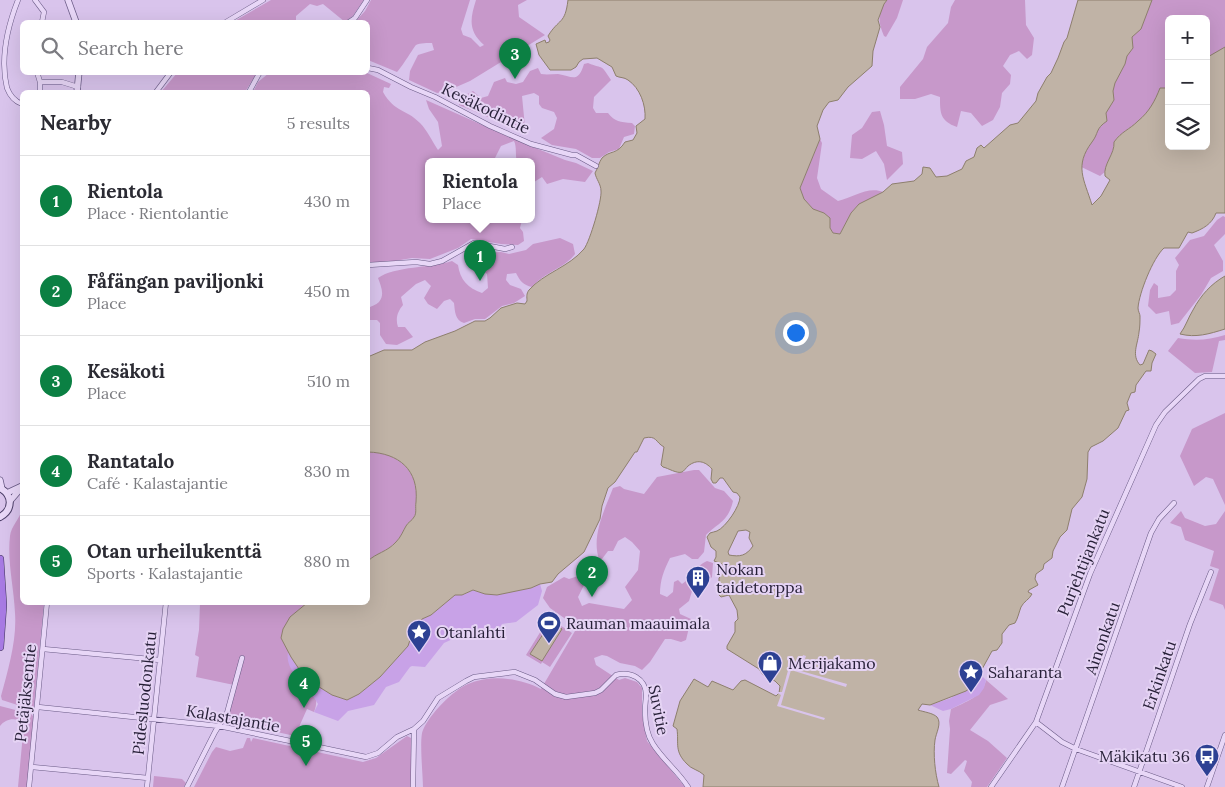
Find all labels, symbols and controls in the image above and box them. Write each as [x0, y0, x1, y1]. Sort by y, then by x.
map controls [1165, 15, 1210, 150]
button: + [1165, 15, 1210, 60]
search box [20, 20, 370, 75]
icon: search [38, 34, 66, 62]
text: Search here [78, 36, 184, 60]
pin: 3 [499, 38, 531, 79]
button: − [1165, 60, 1210, 105]
street label: Kesäkodintie [439, 78, 534, 138]
button: layers [1165, 105, 1210, 150]
text: Nearby [40, 109, 111, 136]
text: 5 results [287, 113, 350, 133]
popup [425, 158, 535, 223]
text: Rientola [442, 169, 518, 193]
text: Rientola [87, 179, 163, 203]
text: 1 [53, 191, 59, 211]
text: 430 m [304, 191, 350, 211]
text: Place [442, 193, 481, 213]
text: Place · Rientolantie [87, 203, 229, 223]
pin: 1 [464, 240, 496, 281]
text: Fåfängan paviljonki [87, 269, 264, 293]
text: 2 [52, 281, 60, 301]
text: 450 m [304, 281, 350, 301]
text: Place [87, 293, 126, 313]
your location [783, 320, 809, 346]
text: Kesäkoti [87, 359, 165, 383]
text: 3 [52, 371, 60, 391]
text: 510 m [307, 371, 350, 391]
text: Place [87, 383, 126, 403]
text: Rantatalo [87, 449, 174, 473]
text: 4 [52, 461, 60, 481]
text: 830 m [304, 461, 350, 481]
text: Café · Kalastajantie [87, 473, 228, 493]
street label: Purjehtijankatu [1052, 505, 1114, 618]
text: Otan urheilukenttä [87, 539, 262, 563]
text: 5 [52, 551, 60, 571]
text: 880 m [304, 551, 350, 571]
pin: 2 [576, 556, 608, 597]
place label: Nokan taidetorppa [716, 559, 803, 597]
text: Sports · Kalastajantie [87, 563, 243, 583]
building icon: Nokan taidetorppa [685, 565, 711, 599]
street label: Ainonkatu [1080, 598, 1124, 678]
sports icon: Rauman maauimala [536, 610, 562, 644]
place label: Rauman maauimala [566, 613, 710, 633]
place icon: Otanlahti [406, 619, 432, 653]
place label: Otanlahti [436, 622, 506, 642]
street label: Pidesluodonkatu [128, 630, 160, 756]
street label: Erkinkatu [1138, 637, 1180, 712]
street label: Petäjäksentie [10, 643, 40, 743]
shop icon: Merijakamo [757, 650, 783, 684]
place label: Merijakamo [788, 653, 876, 673]
place icon: Saharanta [958, 659, 984, 693]
place label: Saharanta [988, 662, 1062, 682]
pin: 4 [288, 667, 320, 708]
street label: Suvitie [644, 683, 674, 737]
street label: Kalastajantie [184, 700, 282, 736]
pin: 5 [290, 725, 322, 766]
bus stop icon: Mäkikatu 36 [1194, 743, 1220, 777]
place label: Mäkikatu 36 [1099, 746, 1190, 766]

